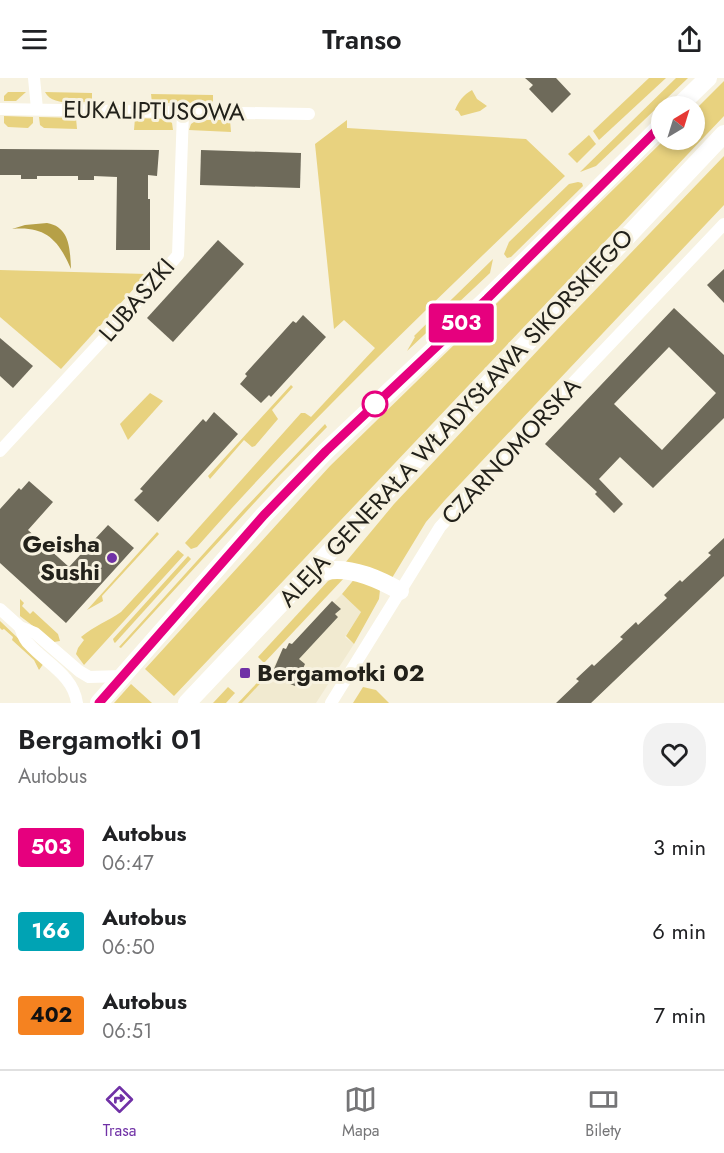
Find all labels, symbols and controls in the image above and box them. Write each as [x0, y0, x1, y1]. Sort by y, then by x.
text: Transo [322, 20, 402, 59]
icon: menu [18, 23, 51, 56]
icon: share [673, 23, 706, 56]
street label: EUKALIPTUSOWA [63, 91, 245, 130]
north arrow [651, 96, 705, 150]
map controls [651, 96, 705, 150]
street label: ALEJA GENERAŁA WŁADYSŁAWA SIKORSKIEGO [270, 221, 641, 615]
street label: LUBASZKI [90, 250, 183, 349]
line badge: 503 [426, 304, 496, 342]
text: 503 [441, 308, 481, 338]
street label: CZARNOMORSKA [433, 369, 588, 532]
unlabelled marker [362, 391, 388, 417]
place label: Geisha Sushi [23, 526, 100, 589]
marker: Geisha Sushi [105, 551, 119, 565]
place label: Bergamotki 02 [257, 655, 425, 690]
marker: Bergamotki 02 [238, 666, 252, 680]
text: Bergamotki 01 [18, 719, 203, 760]
button: heart [643, 723, 706, 786]
text: Autobus [18, 762, 87, 791]
text: Autobus [102, 817, 187, 849]
text: 3 min [653, 831, 706, 863]
text: 503 [31, 832, 71, 862]
text: 06:47 [102, 849, 154, 878]
text: Autobus [102, 901, 187, 933]
text: 6 min [652, 915, 706, 947]
text: 166 [32, 916, 70, 946]
text: 06:50 [102, 933, 155, 962]
text: Autobus [102, 985, 187, 1017]
text: 7 min [653, 999, 706, 1031]
text: 402 [30, 1000, 72, 1030]
text: 06:51 [102, 1017, 152, 1046]
tab: Trasa [103, 1083, 136, 1142]
tab: Mapa [342, 1083, 380, 1142]
tab: Bilety [585, 1083, 621, 1142]

